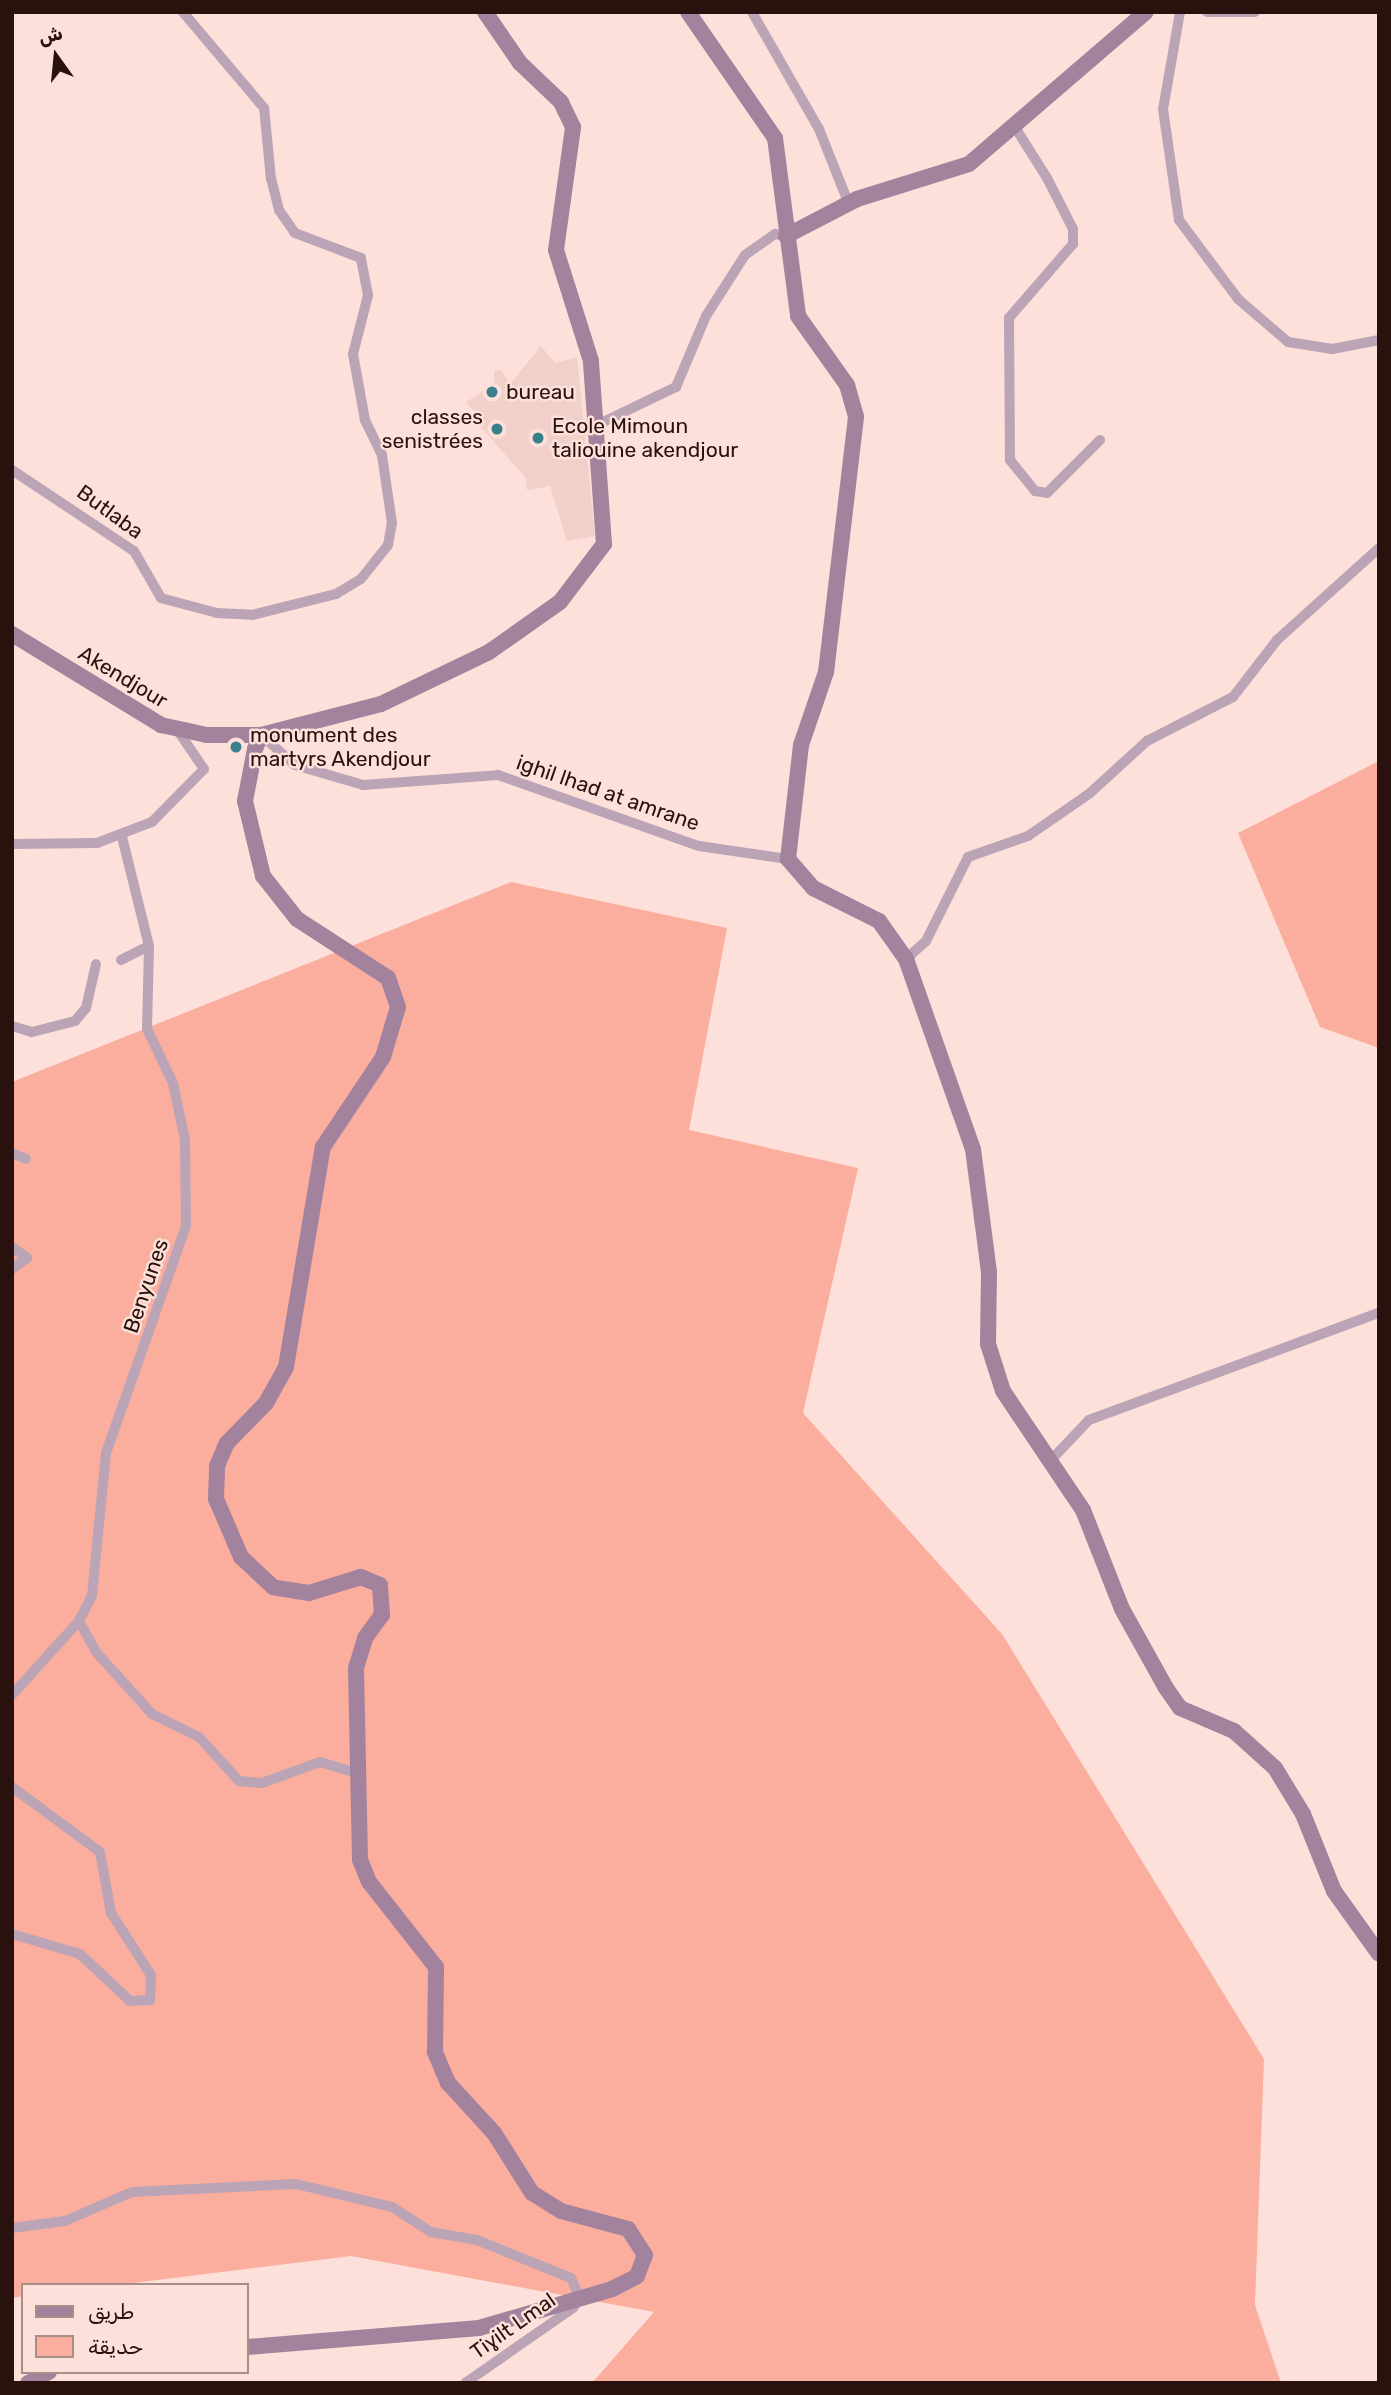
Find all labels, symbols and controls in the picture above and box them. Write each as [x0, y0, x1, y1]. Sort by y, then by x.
north arrow [21, 21, 91, 91]
text: ش [36, 21, 65, 49]
place label: bureau [506, 379, 575, 405]
marker: bureau [484, 384, 500, 400]
place label: classes senistrées [382, 404, 483, 454]
place label: Ecole Mimoun taliouine akendjour [552, 413, 738, 463]
marker: classes senistrées [489, 421, 505, 437]
marker: Ecole Mimoun taliouine akendjour [530, 430, 546, 446]
street label: Butlaba [72, 480, 148, 544]
street label: Akendjour [74, 641, 172, 713]
place label: monument des martyrs Akendjour [250, 722, 431, 772]
marker: monument des martyrs Akendjour [228, 739, 244, 755]
street label: ighil lhad at amrane [513, 750, 703, 836]
street label: Benyunes [118, 1236, 174, 1336]
legend [21, 2283, 248, 2374]
street label: Tiɣilt Lmal [465, 2287, 561, 2365]
text: طريق [88, 2299, 134, 2324]
text: حديقة [88, 2334, 143, 2359]

